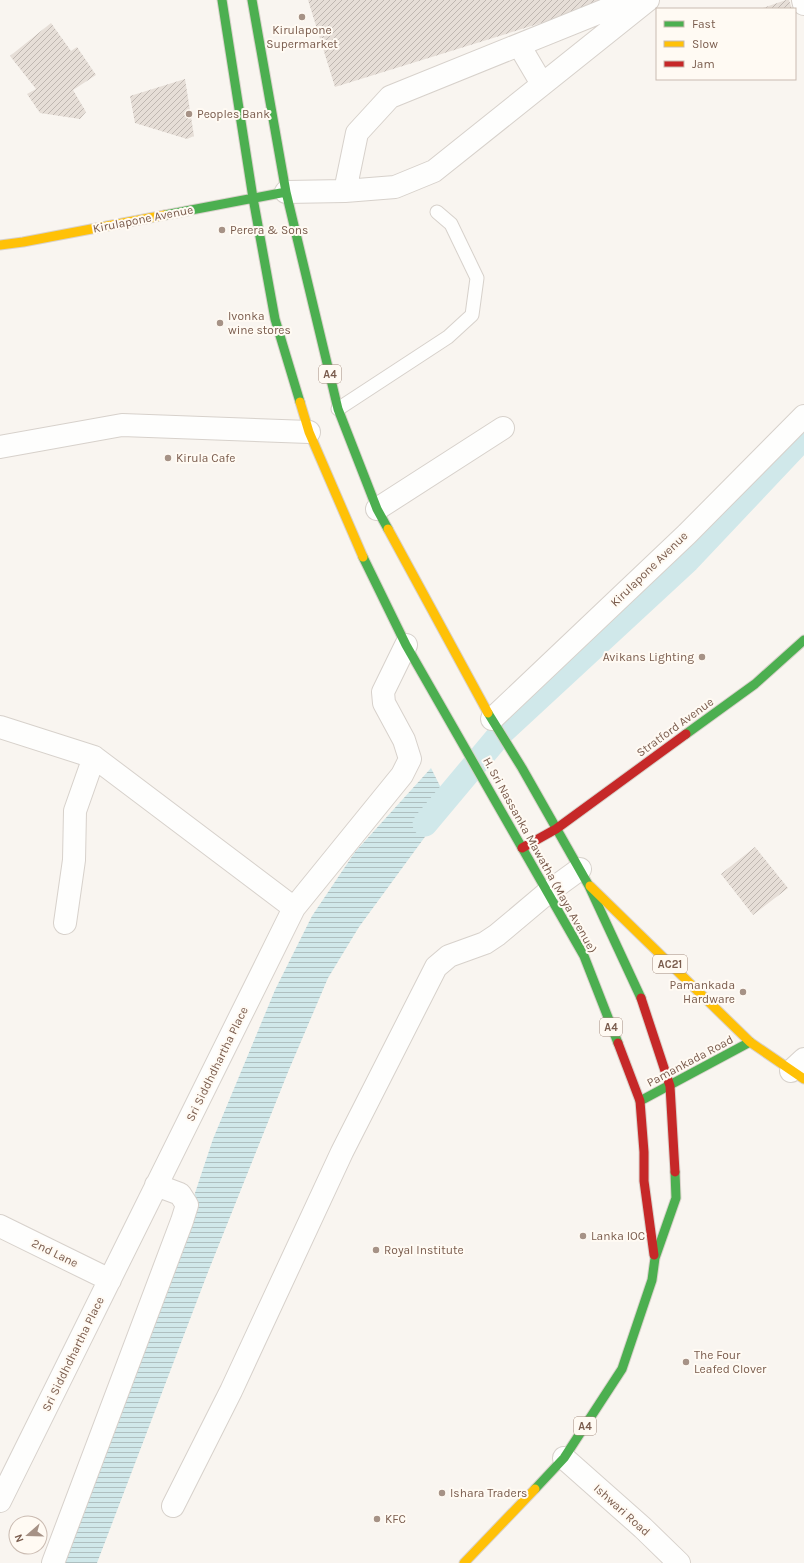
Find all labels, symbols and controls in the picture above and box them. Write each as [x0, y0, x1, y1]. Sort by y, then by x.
legend [656, 8, 796, 80]
marker: Kirulapone Supermarket [297, 12, 307, 22]
text: Fast [692, 17, 716, 31]
place label: Kirulapone Supermarket [266, 23, 338, 51]
text: Slow [692, 37, 718, 51]
text: Jam [692, 57, 715, 71]
place label: Peoples Bank [197, 107, 270, 121]
marker: Peoples Bank [184, 109, 194, 119]
street label: Kirulapone Avenue [92, 202, 194, 236]
place label: Perera & Sons [230, 223, 308, 237]
marker: Perera & Sons [217, 225, 227, 235]
place label: Ivonka wine stores [228, 309, 291, 337]
marker: Ivonka wine stores [215, 318, 225, 328]
road number: A4 [319, 365, 341, 383]
place label: Kirula Cafe [176, 451, 236, 465]
marker: Kirula Cafe [163, 453, 173, 463]
street label: Kirulapone Avenue [608, 529, 690, 609]
place label: Avikans Lighting [603, 650, 694, 664]
marker: Avikans Lighting [697, 652, 707, 662]
street label: Stratford Avenue [634, 694, 716, 760]
street label: H. Sri Nassanka Mawatha (Maya Avenue) [480, 755, 600, 955]
road number: AC21 [653, 955, 687, 973]
place label: Pamankada Hardware [670, 978, 735, 1006]
marker: Pamankada Hardware [738, 987, 748, 997]
street label: Sri Siddhdhartha Place [183, 1004, 251, 1124]
road number: A4 [600, 1018, 622, 1036]
street label: Pamankada Road [644, 1032, 736, 1090]
place label: Lanka IOC [591, 1229, 645, 1243]
marker: Lanka IOC [578, 1231, 588, 1241]
street label: 2nd Lane [30, 1236, 80, 1270]
place label: Royal Institute [384, 1243, 464, 1257]
marker: Royal Institute [371, 1245, 381, 1255]
street label: Sri Siddhdhartha Place [39, 1294, 107, 1414]
place label: The Four Leafed Clover [694, 1348, 767, 1376]
marker: The Four Leafed Clover [681, 1357, 691, 1367]
road number: A4 [574, 1417, 596, 1435]
street label: Ishwari Road [591, 1481, 653, 1539]
place label: Ishara Traders [450, 1486, 527, 1500]
marker: Ishara Traders [437, 1488, 447, 1498]
place label: KFC [385, 1512, 406, 1526]
marker: KFC [372, 1514, 382, 1524]
north arrow [8, 1515, 48, 1555]
text: N [12, 1532, 27, 1544]

